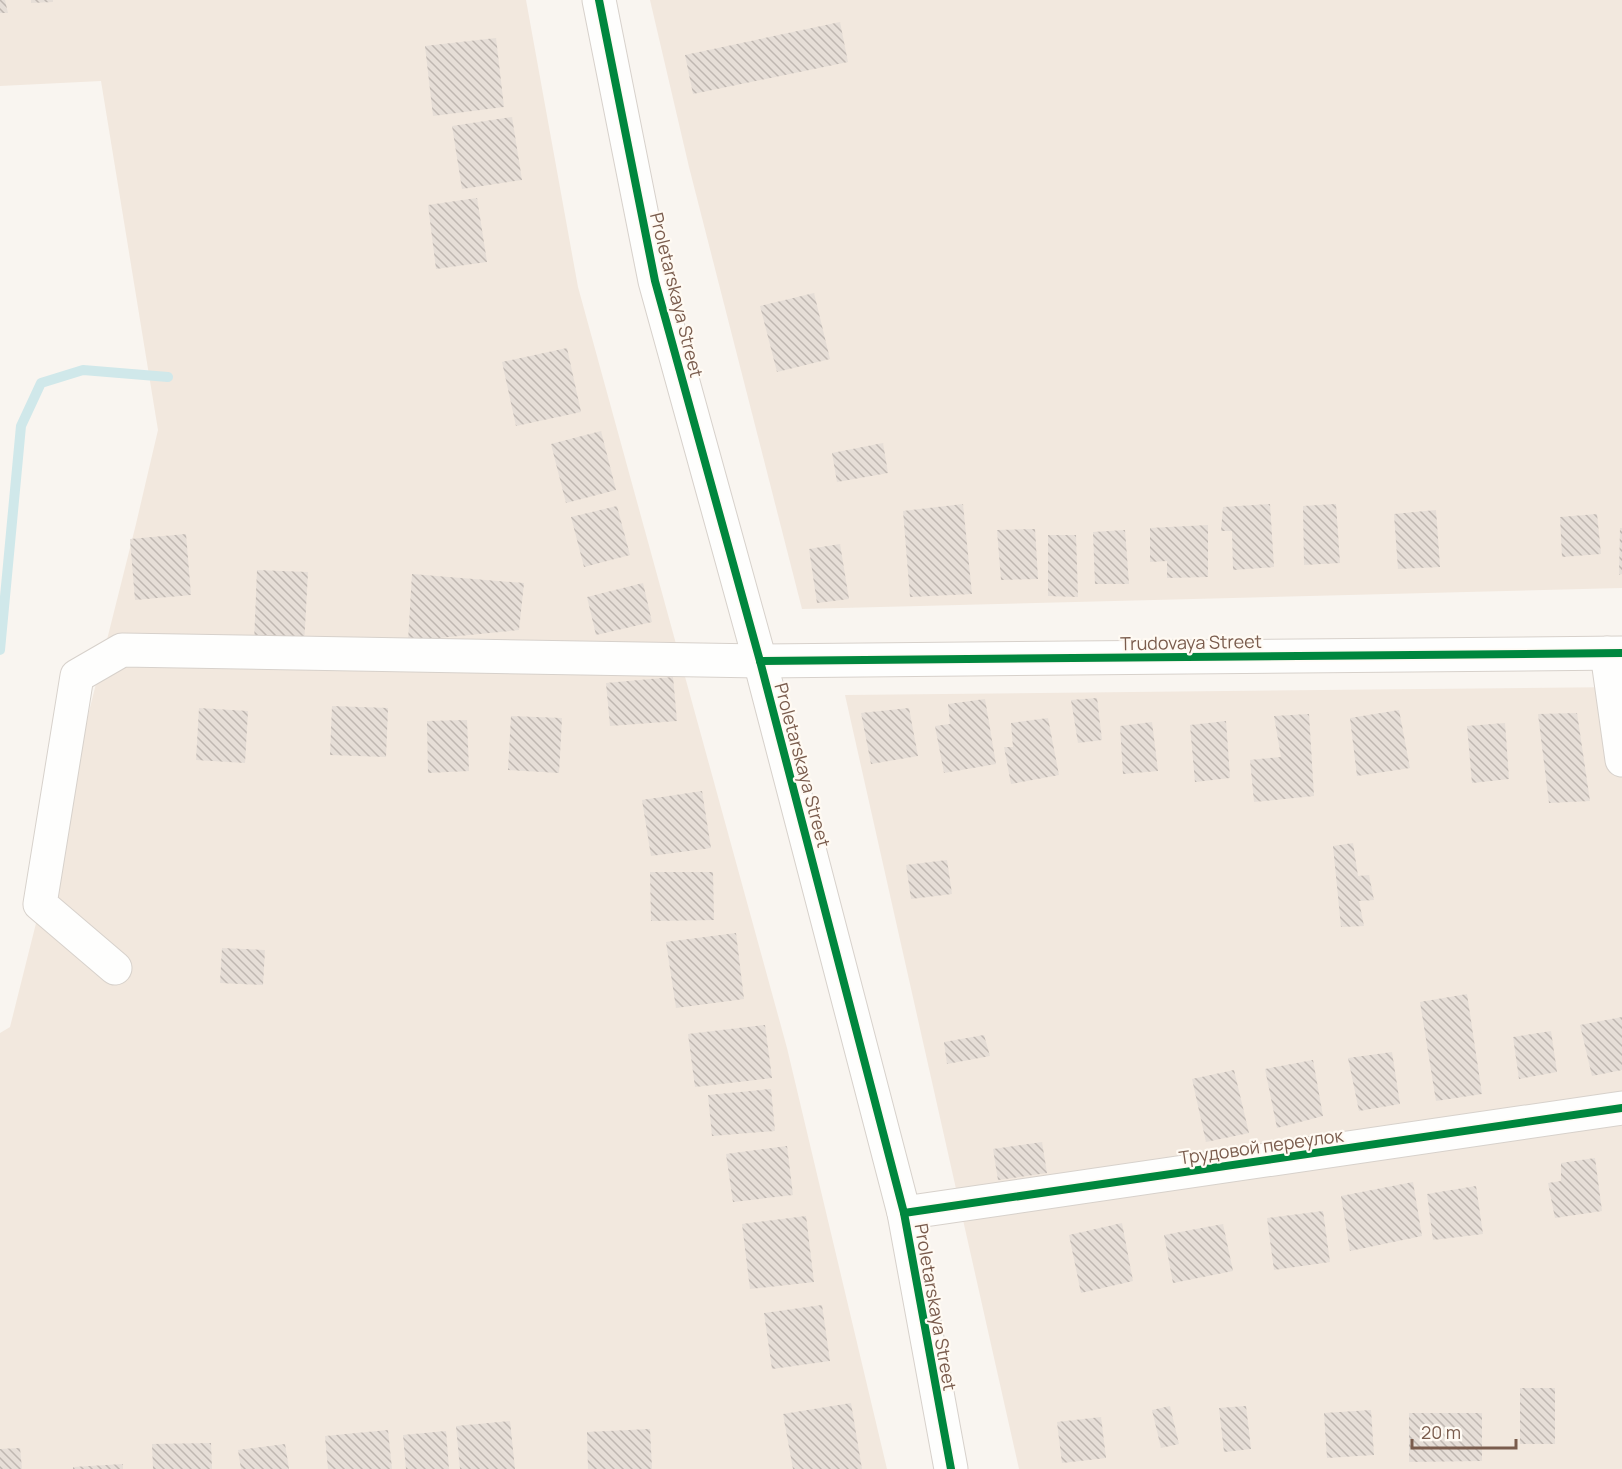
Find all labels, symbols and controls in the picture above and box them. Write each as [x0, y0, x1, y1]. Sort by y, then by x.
street label: Proletarskaya Street [645, 210, 709, 380]
street label: Trudovaya Street [1120, 629, 1262, 655]
street label: Proletarskaya Street [769, 680, 837, 850]
street label: Трудовой переулок [1177, 1122, 1346, 1169]
street label: Proletarskaya Street [909, 1222, 963, 1392]
scale bar [1412, 1412, 1516, 1450]
text: 20 m [1421, 1420, 1461, 1444]

